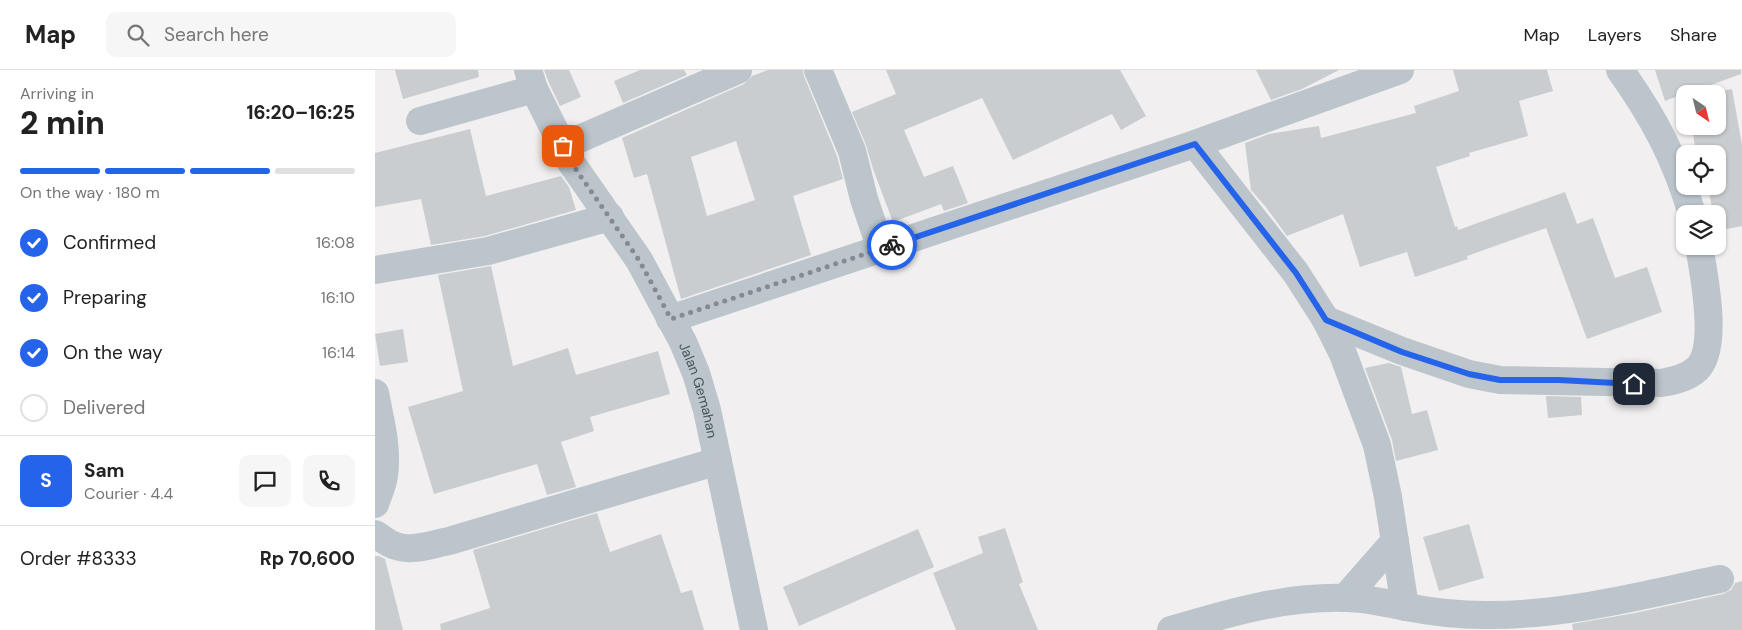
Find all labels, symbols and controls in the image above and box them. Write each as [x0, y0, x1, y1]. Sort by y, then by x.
search box [106, 12, 456, 57]
text: Map [25, 19, 76, 50]
icon: search [124, 21, 152, 49]
text: Search here [164, 22, 269, 47]
text: Map [1524, 23, 1560, 47]
text: Layers [1588, 23, 1642, 47]
text: Share [1670, 23, 1717, 47]
text: Arriving in [20, 83, 94, 104]
north arrow [1676, 85, 1726, 135]
map controls [1676, 85, 1726, 255]
text: 16:20–16:25 [247, 100, 355, 125]
text: 2 min [20, 102, 105, 144]
pin [542, 125, 584, 167]
icon: bag [549, 132, 577, 160]
button: locate [1676, 145, 1726, 195]
text: On the way · 180 m [20, 182, 160, 203]
button: layers [1676, 205, 1726, 255]
courier [867, 220, 917, 270]
icon: check [20, 229, 48, 257]
text: Confirmed [63, 230, 156, 255]
icon: bike [878, 231, 906, 259]
text: 16:08 [316, 232, 355, 253]
icon: check [20, 284, 48, 312]
text: Preparing [63, 285, 147, 310]
text: 16:10 [321, 287, 355, 308]
icon: check [20, 339, 48, 367]
street label: Jalan Gemahan [675, 339, 722, 440]
text: On the way [63, 340, 163, 365]
text: 16:14 [322, 342, 355, 363]
pin [1613, 363, 1655, 405]
icon: home [1620, 370, 1648, 398]
text: Delivered [63, 395, 145, 420]
button: chat [239, 455, 291, 507]
button: phone [303, 455, 355, 507]
text: Sam [84, 458, 125, 483]
text: S [40, 468, 52, 493]
text: Courier · 4.4 [84, 483, 173, 504]
text: Order #8333 [20, 546, 137, 571]
text: Rp 70,600 [260, 546, 355, 571]

